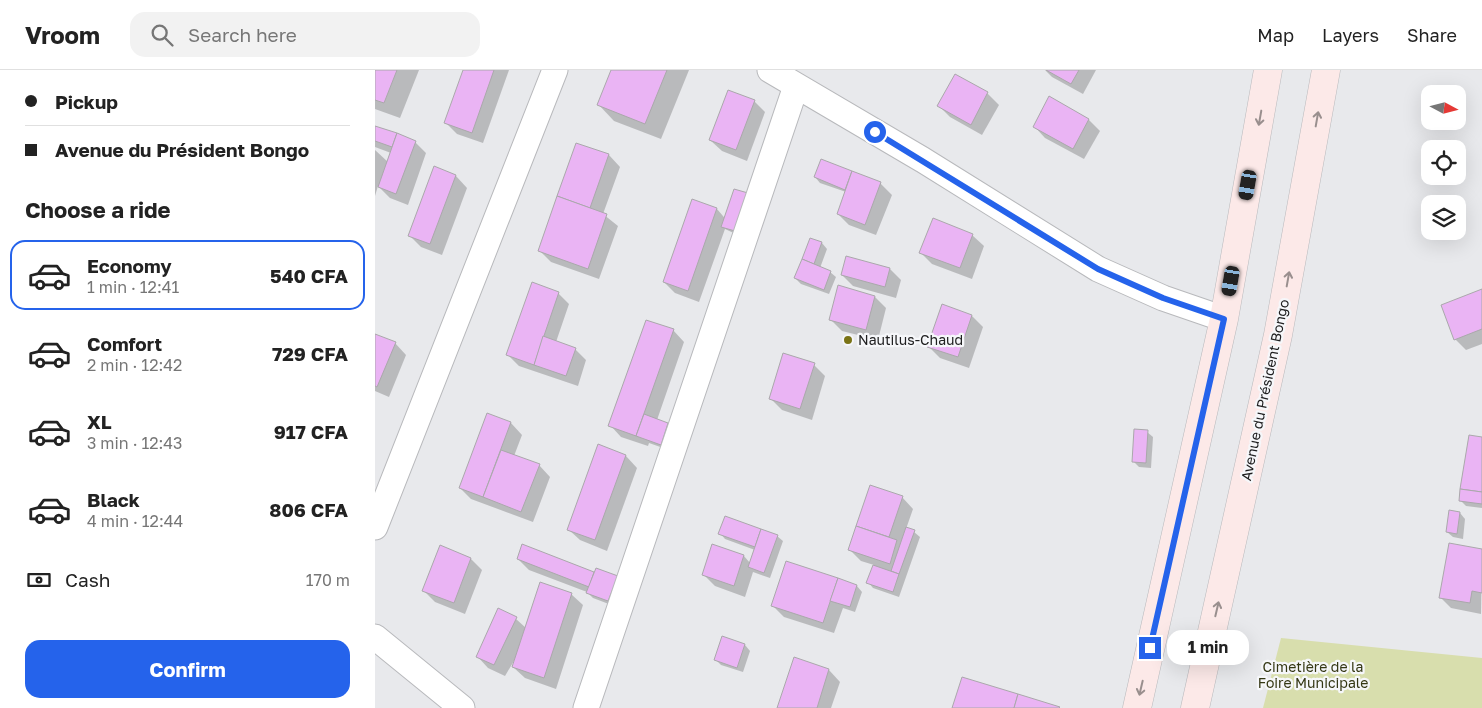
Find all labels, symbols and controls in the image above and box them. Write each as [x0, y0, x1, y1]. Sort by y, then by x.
search box [130, 12, 480, 57]
text: Vroom [25, 20, 100, 49]
icon: search [148, 21, 176, 49]
text: Search here [188, 23, 297, 46]
text: Map [1257, 24, 1294, 46]
text: Layers [1322, 24, 1379, 46]
text: Share [1407, 24, 1457, 46]
north arrow [1421, 85, 1466, 130]
map controls [1421, 85, 1466, 240]
text: Pickup [55, 90, 118, 113]
one-way arrow [1254, 110, 1264, 126]
one-way arrow [1312, 112, 1322, 128]
route start [864, 121, 886, 143]
text: Avenue du Président Bongo [55, 138, 309, 161]
button: locate [1421, 140, 1466, 185]
car [1238, 169, 1257, 201]
button: layers [1421, 195, 1466, 240]
text: Choose a ride [25, 196, 171, 223]
icon: car [27, 253, 72, 298]
text: Economy [87, 254, 172, 277]
text: 540 CFA [270, 264, 348, 287]
car [1221, 265, 1240, 297]
one-way arrow [1284, 272, 1294, 288]
text: 1 min · 12:41 [87, 277, 179, 297]
street label: Avenue du Président Bongo [1237, 298, 1292, 482]
icon: car [27, 331, 72, 376]
place label: Nautilus-Chaud [858, 331, 963, 348]
text: Comfort [87, 332, 162, 355]
marker: Nautilus-Chaud [842, 334, 854, 346]
text: 729 CFA [272, 342, 348, 365]
text: 2 min · 12:42 [87, 355, 182, 375]
icon: car [27, 409, 72, 454]
text: XL [87, 410, 112, 433]
text: 917 CFA [274, 420, 348, 443]
text: 3 min · 12:43 [87, 433, 182, 453]
icon: car [27, 487, 72, 532]
text: Black [87, 488, 140, 511]
text: 806 CFA [269, 498, 348, 521]
text: 4 min · 12:44 [87, 511, 183, 531]
icon: cash [25, 566, 53, 594]
text: Cash [65, 568, 110, 591]
text: 170 m [306, 570, 350, 590]
one-way arrow [1213, 602, 1222, 618]
callout: 1 min [1167, 630, 1250, 666]
route end [1139, 637, 1161, 659]
text: 1 min [1188, 637, 1228, 657]
button: Confirm [25, 640, 350, 698]
park label: Cimetière de la Foire Municipale [1258, 658, 1368, 691]
one-way arrow [1136, 680, 1145, 696]

